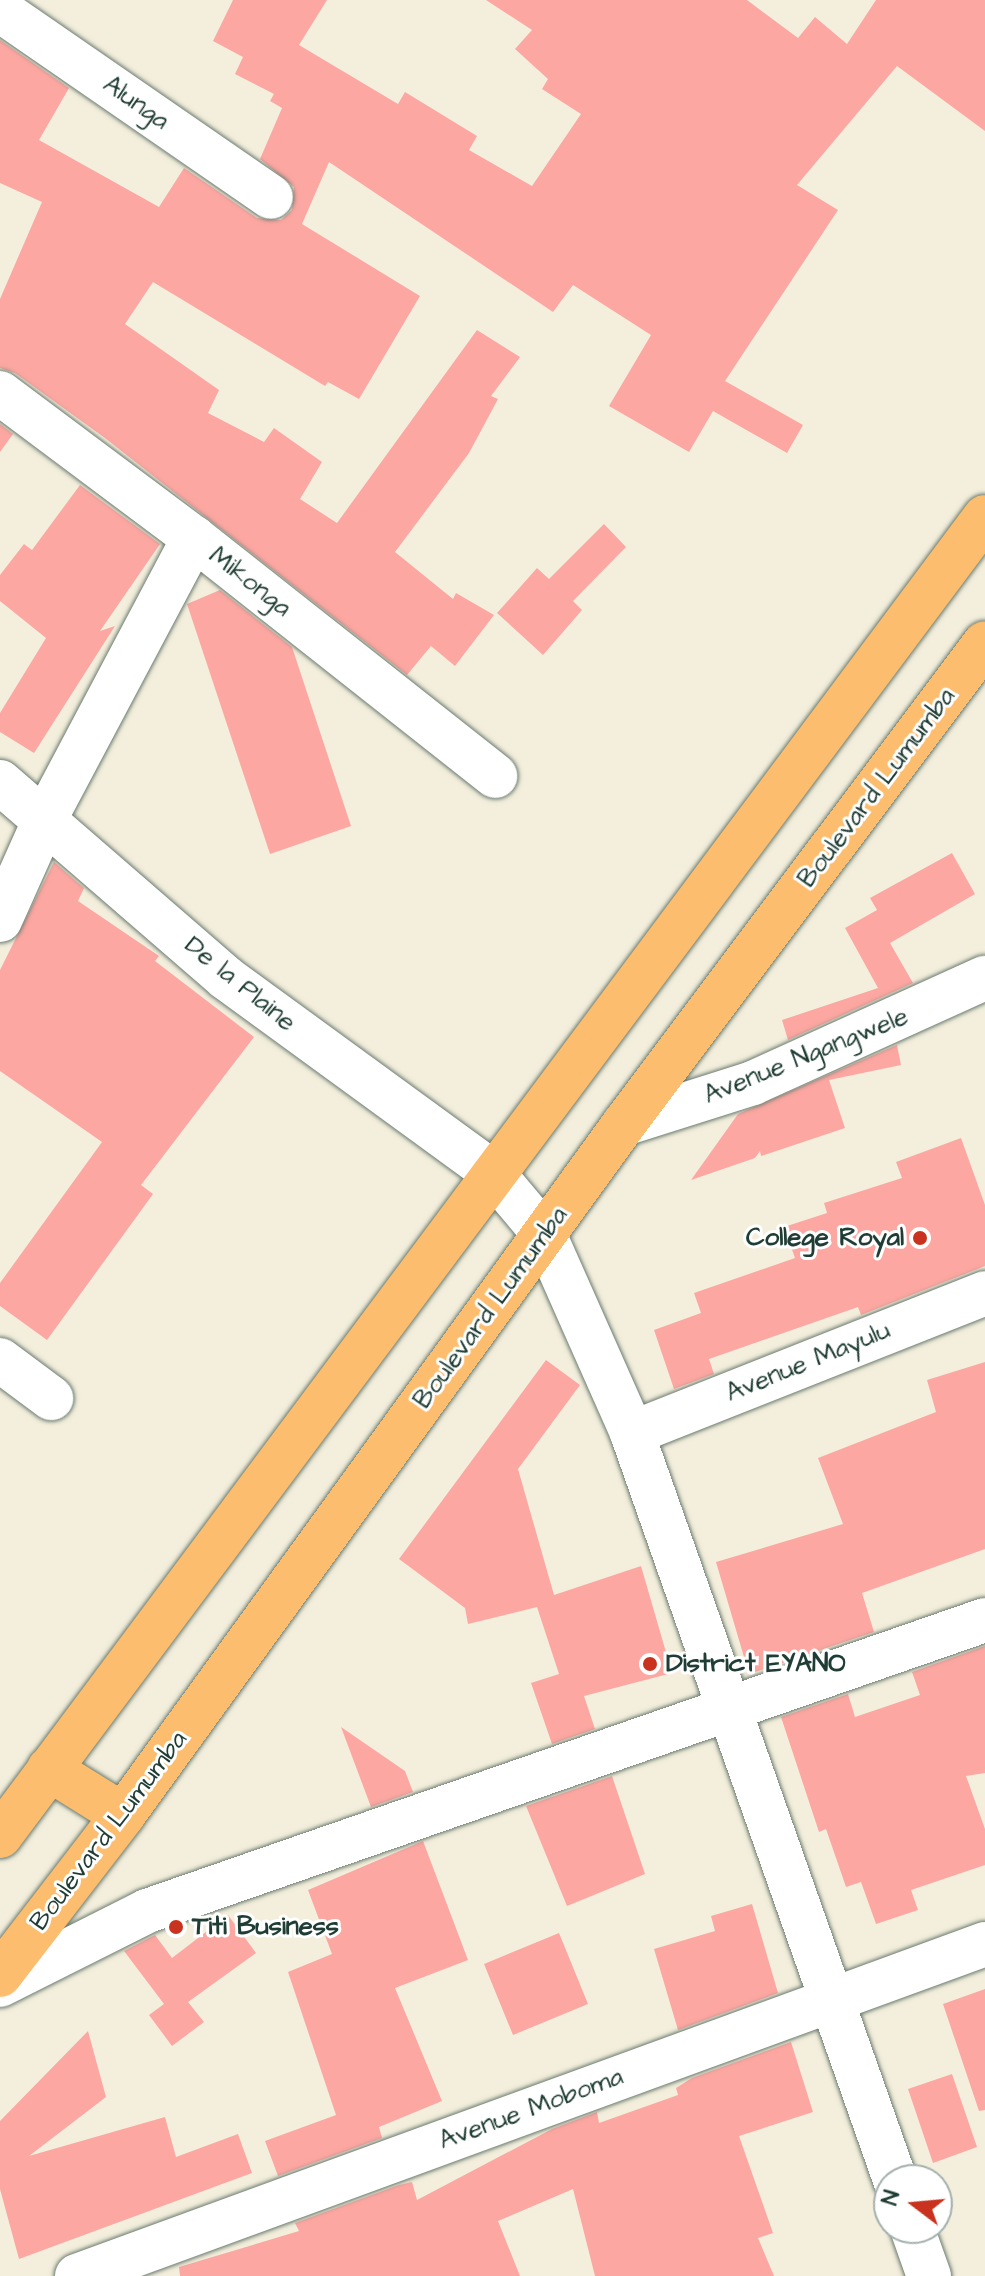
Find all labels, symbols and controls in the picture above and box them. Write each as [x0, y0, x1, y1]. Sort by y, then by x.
street label: Alunga [97, 69, 175, 137]
street label: Mikonga [203, 540, 297, 624]
street label: Boulevard Lumumba [792, 682, 962, 894]
street label: De la Plaine [178, 930, 302, 1038]
street label: Avenue Ngangwele [699, 1001, 913, 1111]
street label: Boulevard Lumumba [407, 1201, 575, 1415]
place label: College Royal [746, 1222, 904, 1254]
marker: College Royal [911, 1229, 929, 1247]
street label: Avenue Mayulu [721, 1315, 895, 1409]
place label: District EYANO [666, 1648, 846, 1680]
marker: District EYANO [641, 1655, 659, 1673]
street label: Boulevard Lumumba [24, 1725, 194, 1937]
place label: Titi Business [192, 1911, 339, 1943]
marker: Titi Business [167, 1918, 185, 1936]
street label: Avenue Moboma [435, 2061, 627, 2157]
north arrow [873, 2164, 953, 2244]
text: N [875, 2187, 908, 2209]

